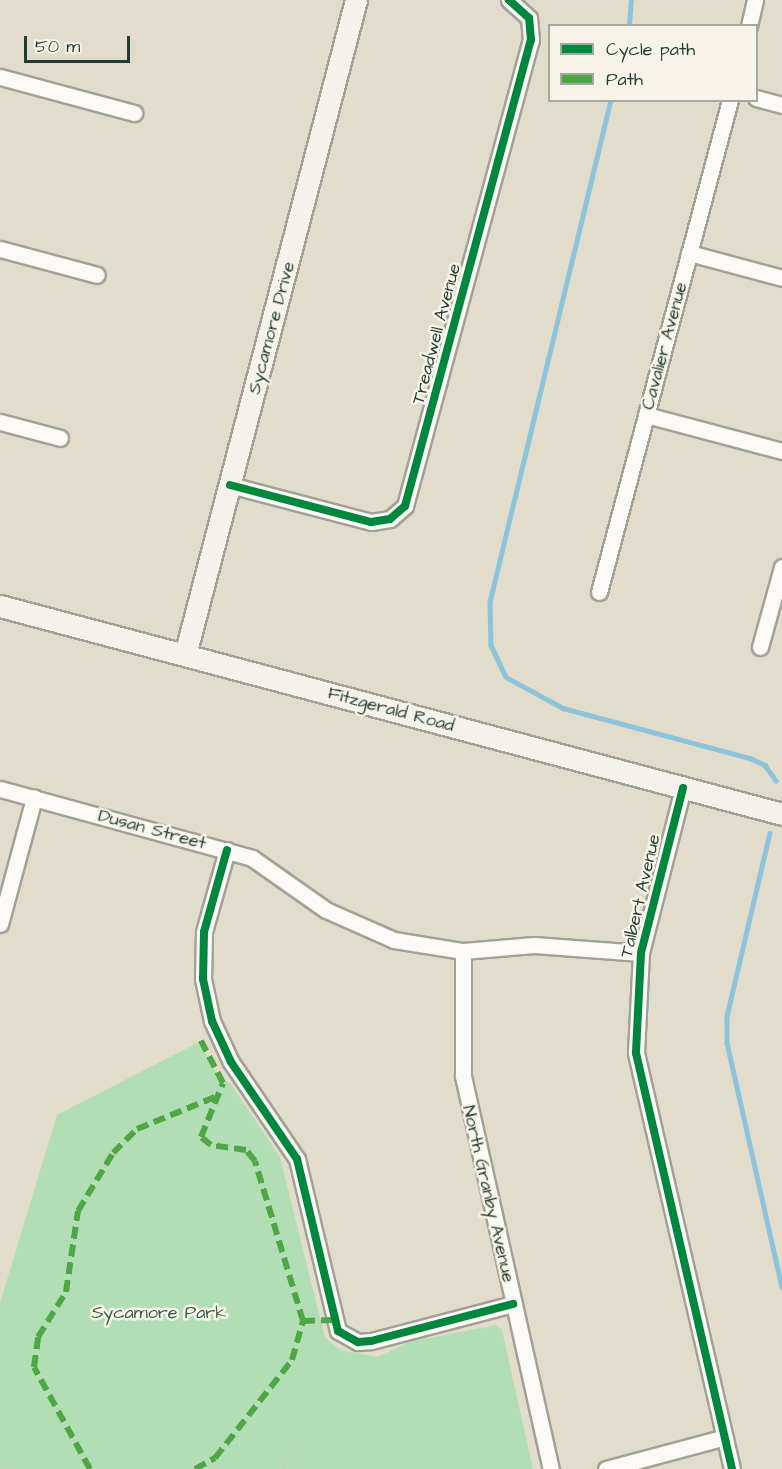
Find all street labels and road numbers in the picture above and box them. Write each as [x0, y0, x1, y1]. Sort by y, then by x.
street label: Sycamore Drive [244, 259, 300, 397]
street label: Treadwell Avenue [408, 261, 466, 407]
street label: Cavalier Avenue [638, 280, 692, 412]
street label: Fitzgerald Road [325, 683, 457, 737]
street label: Dusan Street [96, 805, 208, 855]
street label: Talbert Avenue [616, 832, 666, 960]
street label: North Granby Avenue [457, 1103, 519, 1285]

